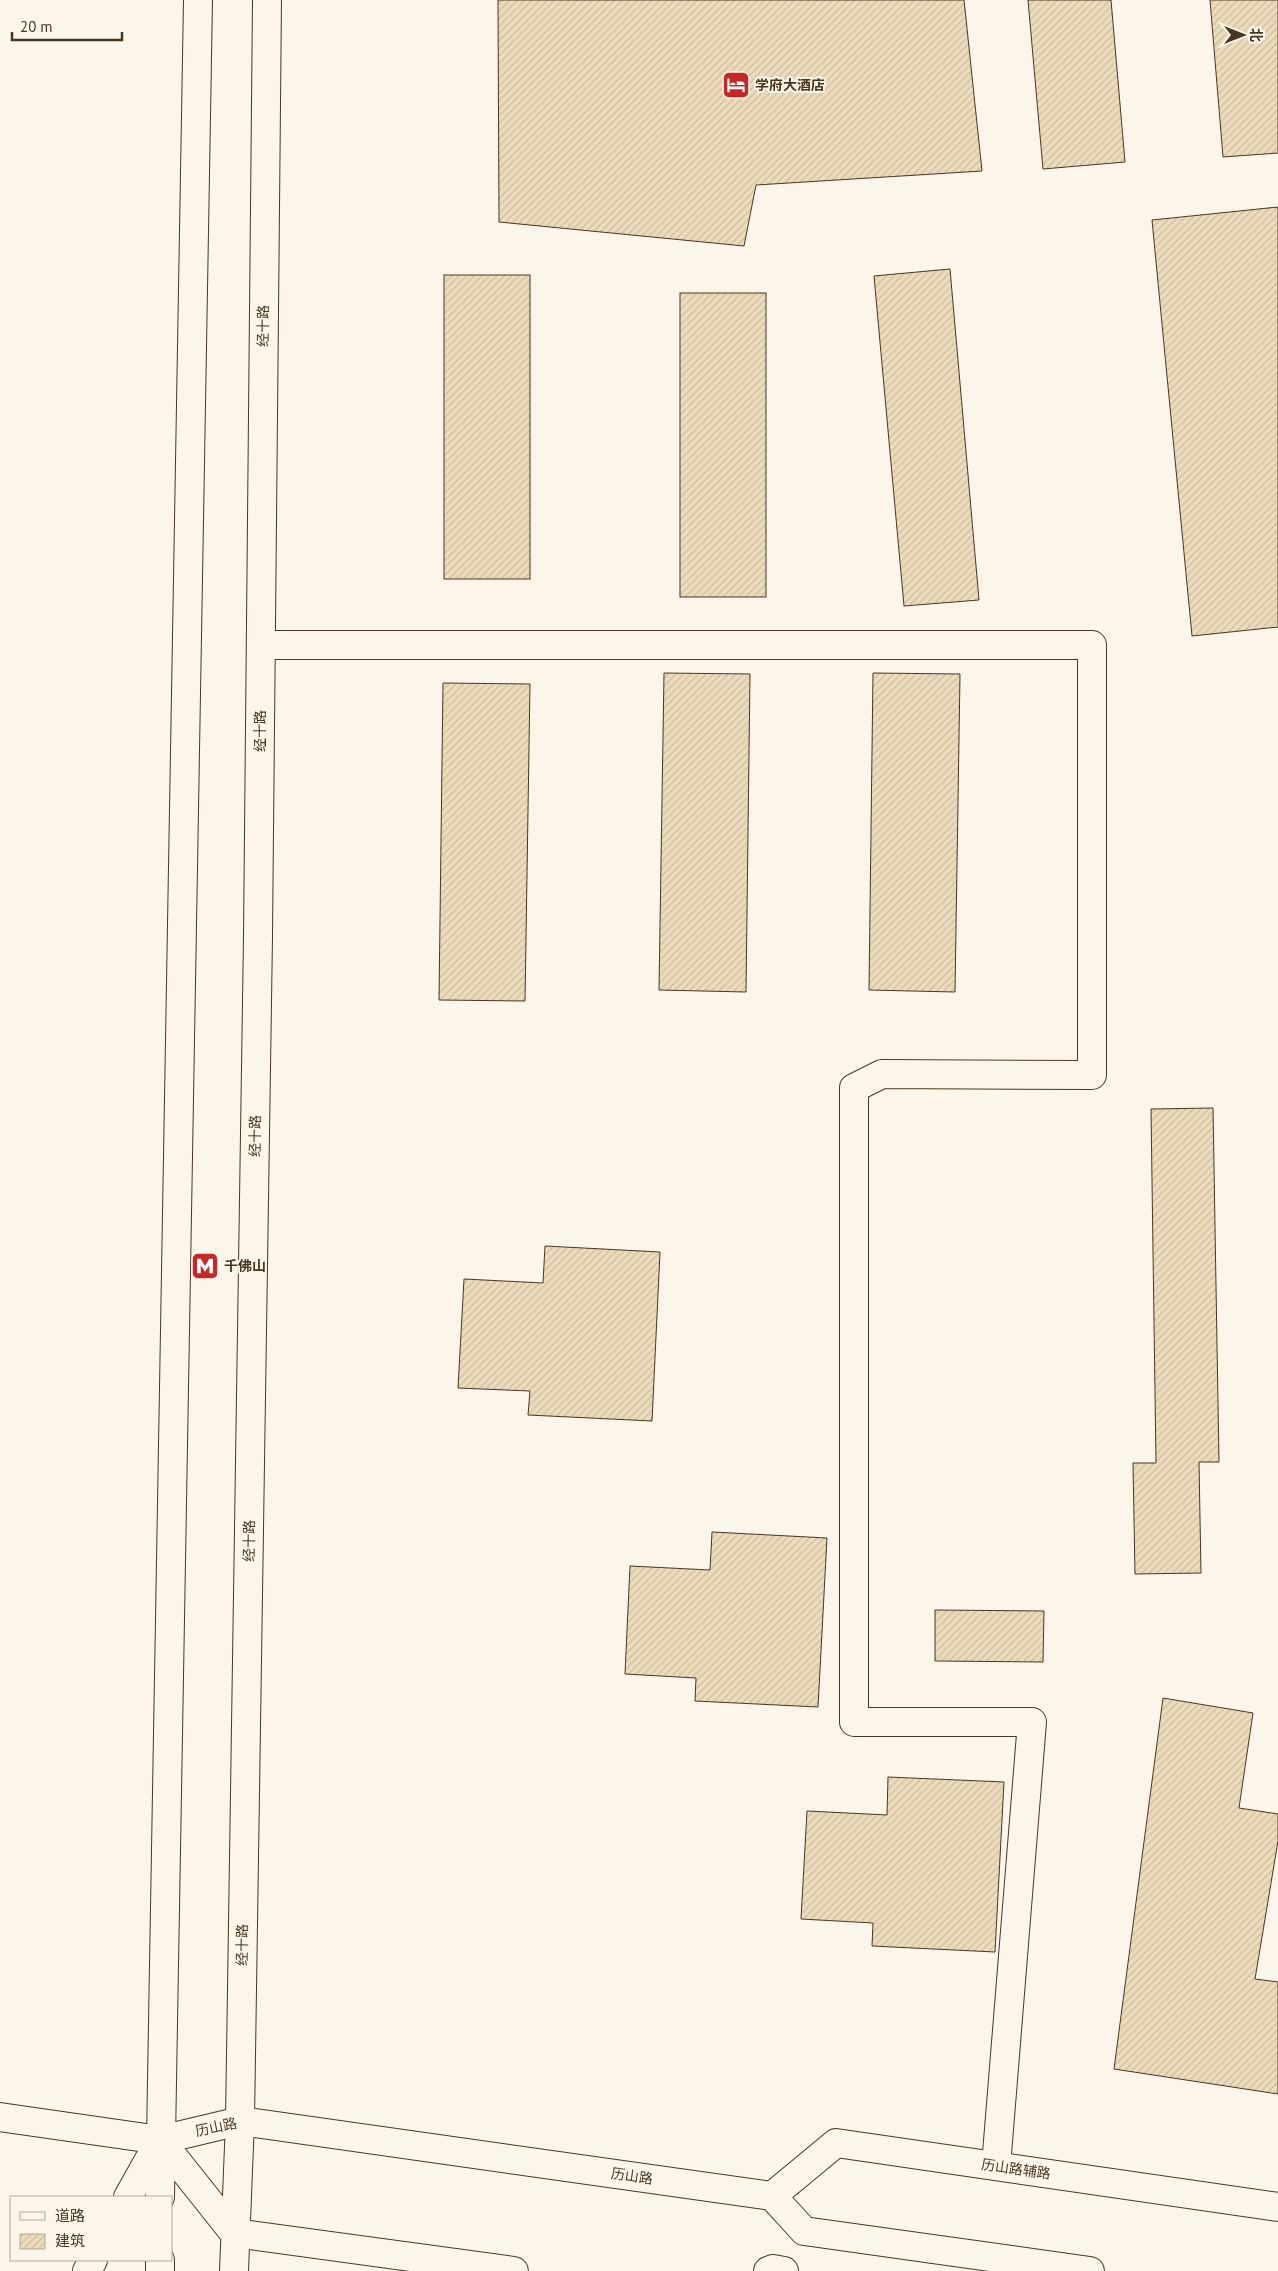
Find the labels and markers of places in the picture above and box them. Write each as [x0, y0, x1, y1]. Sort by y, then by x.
hotel icon: 学府大酒店 [721, 70, 751, 100]
place label: 学府大酒店 [755, 76, 825, 94]
metro station icon: 千佛山 [190, 1251, 220, 1281]
place label: 千佛山 [224, 1257, 266, 1275]

